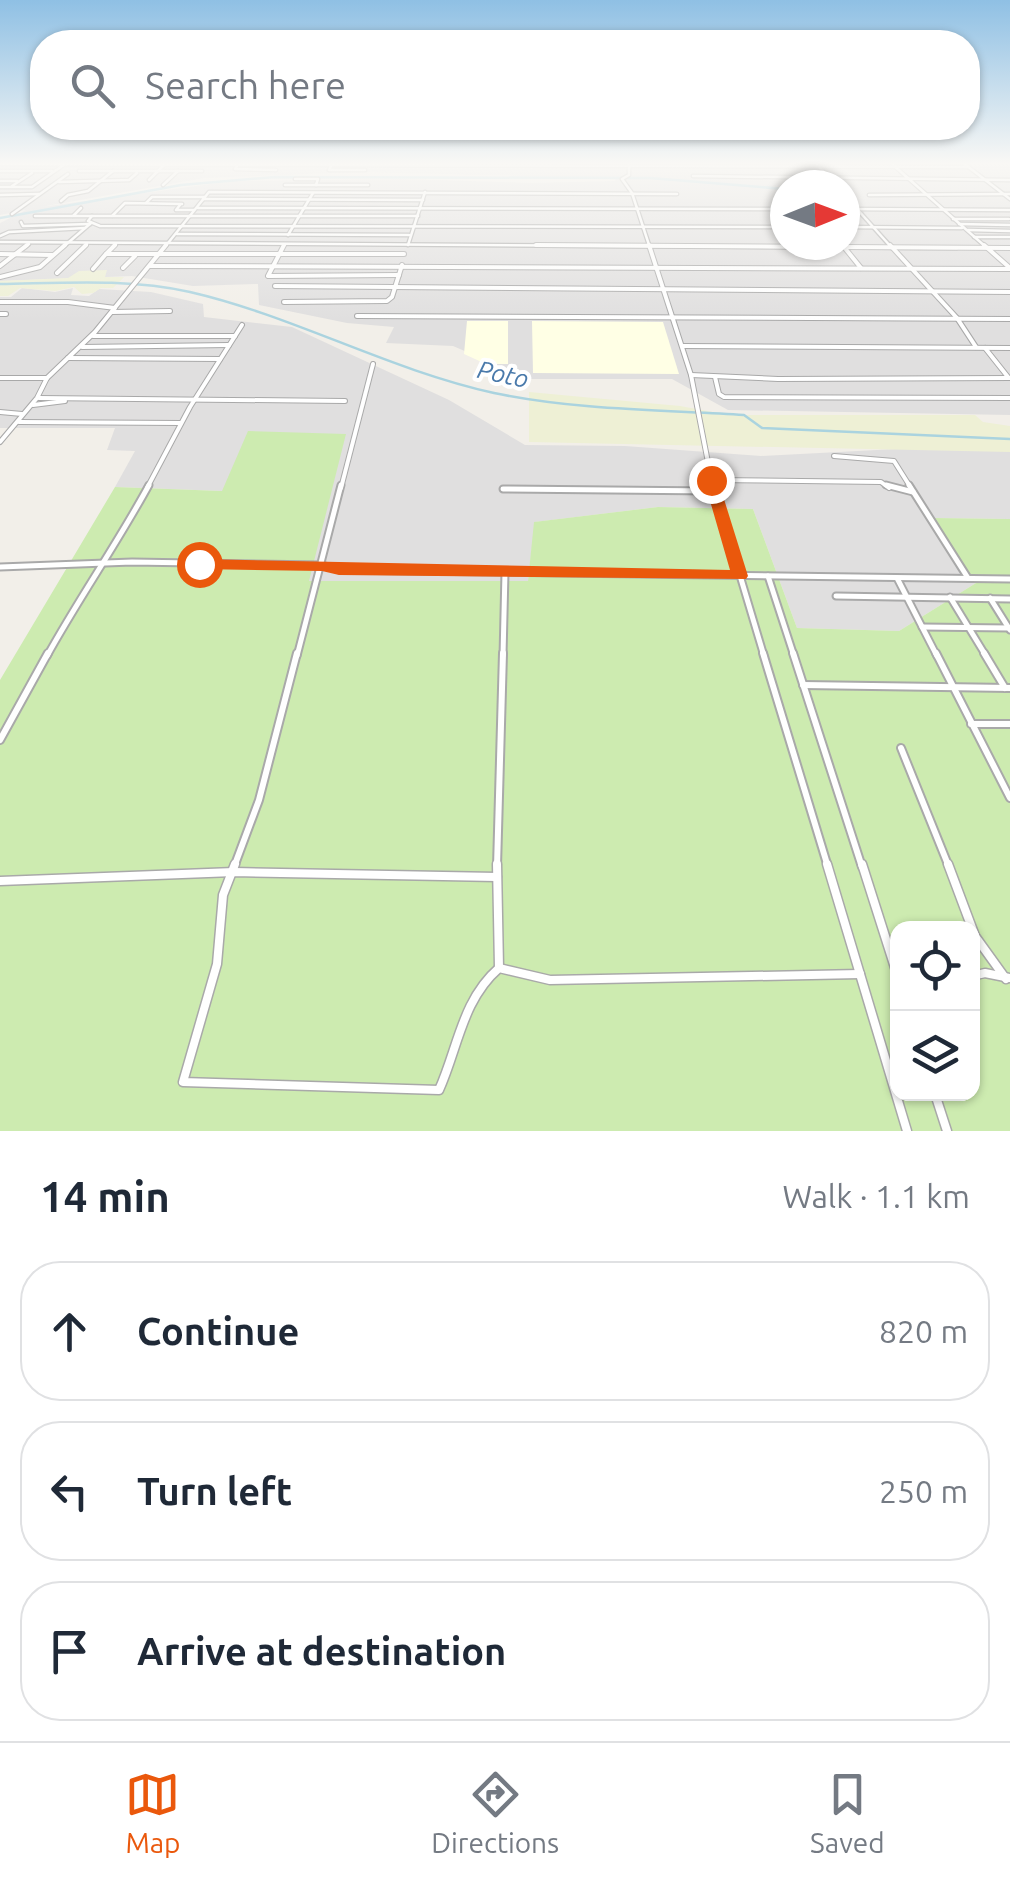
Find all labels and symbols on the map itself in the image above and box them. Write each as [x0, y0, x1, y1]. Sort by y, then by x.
north arrow [770, 170, 860, 260]
water label: Poto [475, 355, 531, 393]
route end [689, 458, 735, 504]
route start [177, 542, 223, 588]

